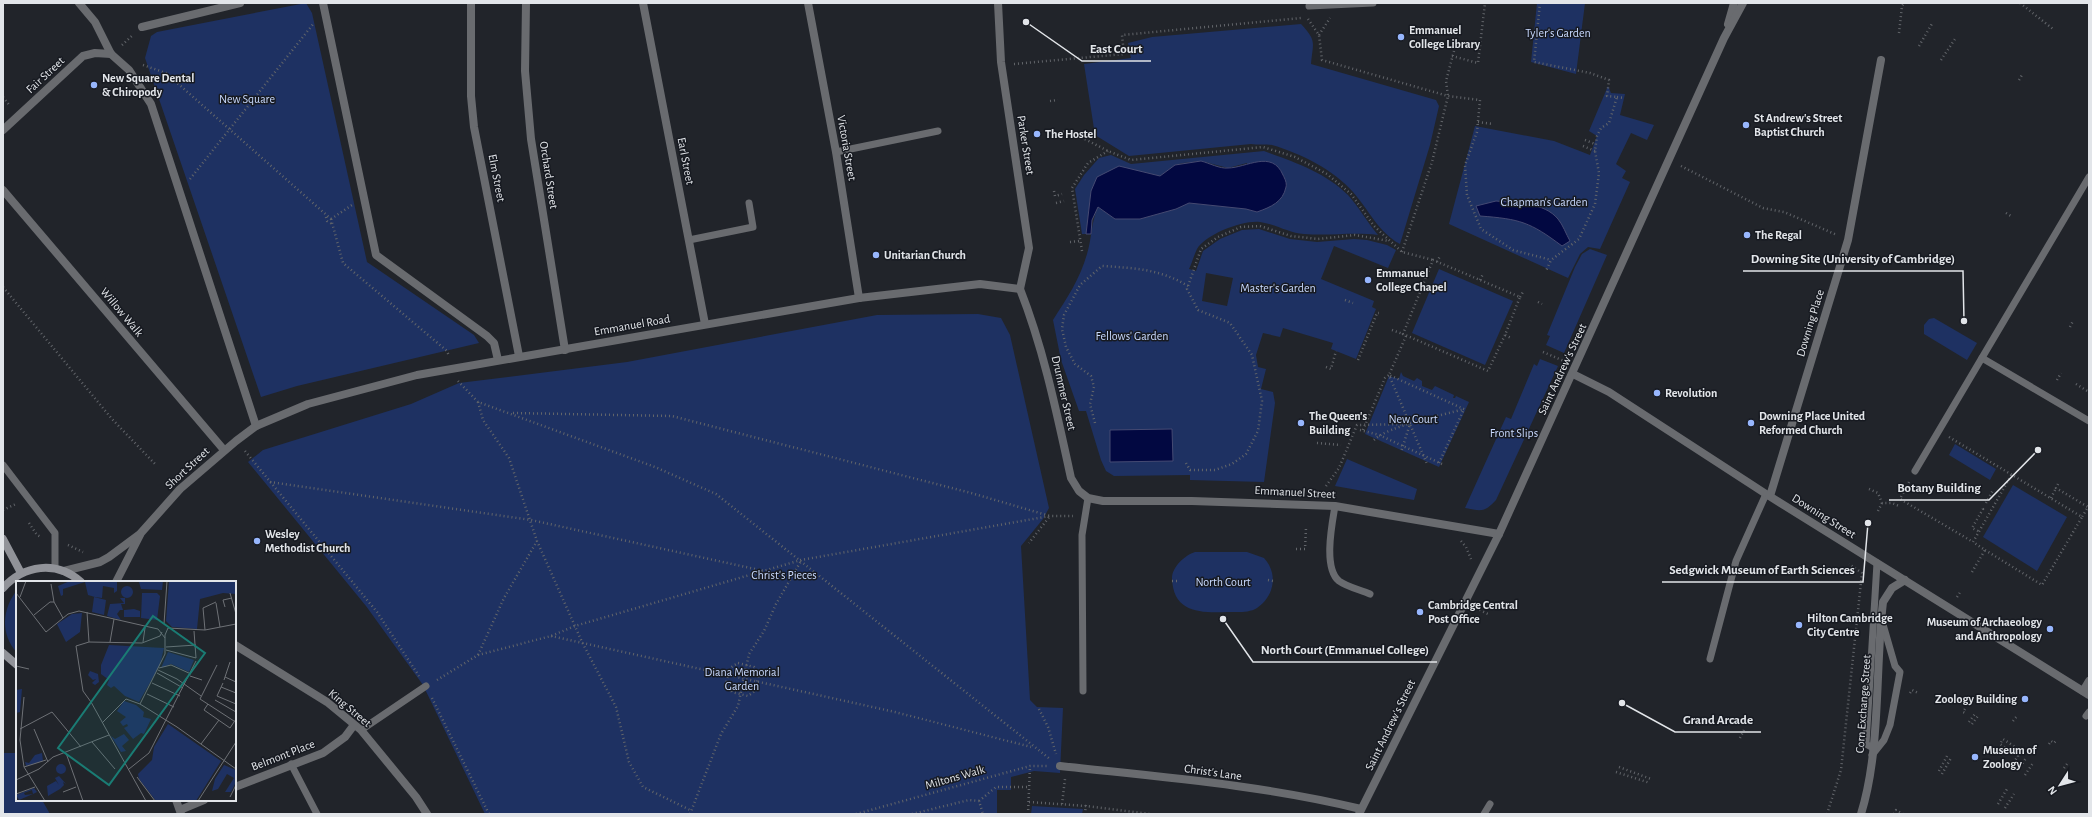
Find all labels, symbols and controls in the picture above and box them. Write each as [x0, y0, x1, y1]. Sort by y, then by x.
place label: Emmanuel College Library [1409, 24, 1481, 51]
park label: Tyler's Garden [1525, 27, 1591, 40]
marker: Emmanuel College Library [1396, 32, 1406, 42]
callout: East Court [1082, 36, 1151, 61]
text: East Court [1090, 43, 1143, 56]
street label: Fair Street [24, 54, 67, 96]
place label: New Square Dental & Chiropody [102, 72, 194, 99]
marker: New Square Dental & Chiropody [89, 80, 99, 90]
park label: New Square [219, 93, 275, 105]
place label: St Andrew's Street Baptist Church [1754, 112, 1842, 138]
street label: Victoria Street [835, 114, 859, 182]
street label: Parker Street [1015, 114, 1037, 176]
marker: St Andrew's Street Baptist Church [1741, 120, 1751, 130]
place label: The Hostel [1045, 128, 1096, 140]
marker: The Hostel [1032, 129, 1042, 139]
street label: Earl Street [676, 136, 697, 186]
street label: Orchard Street [538, 140, 560, 210]
street label: Elm Street [486, 153, 508, 203]
park label: Chapman's Garden [1500, 196, 1588, 208]
place label: The Regal [1755, 229, 1802, 241]
marker: The Regal [1742, 230, 1752, 240]
callout: Downing Site (University of Cambridge) [1743, 246, 1963, 271]
place label: Unitarian Church [884, 249, 966, 261]
marker: Unitarian Church [871, 250, 881, 260]
text: Downing Site (University of Cambridge) [1751, 253, 1955, 266]
place label: Emmanuel College Chapel [1376, 267, 1447, 293]
marker: Emmanuel College Chapel [1363, 275, 1373, 285]
park label: Master's Garden [1240, 282, 1316, 294]
street label: Willow Walk [98, 285, 146, 339]
street label: Downing Place [1794, 288, 1826, 358]
street label: Emmanuel Road [593, 312, 671, 338]
street label: Saint Andrew's Street [1536, 321, 1588, 417]
park label: Fellows' Garden [1096, 330, 1168, 342]
street label: Drummer Street [1050, 354, 1078, 432]
place label: Revolution [1665, 387, 1717, 399]
marker: Revolution [1652, 388, 1662, 398]
place label: The Queen's Building [1309, 410, 1367, 436]
place label: Downing Place United Reformed Church [1759, 410, 1866, 436]
park label: New Court [1388, 413, 1438, 425]
marker: The Queen's Building [1296, 418, 1306, 428]
marker: Downing Place United Reformed Church [1746, 418, 1756, 428]
park label: Front Slips [1490, 427, 1538, 439]
street label: Short Street [163, 445, 212, 491]
callout: Botany Building [1889, 475, 1989, 500]
text: Botany Building [1897, 482, 1981, 495]
street label: Emmanuel Street [1254, 484, 1336, 500]
street label: Downing Street [1790, 492, 1858, 540]
place label: Wesley Methodist Church [265, 528, 350, 554]
marker: Wesley Methodist Church [252, 536, 262, 546]
callout: Sedgwick Museum of Earth Sciences [1662, 557, 1863, 582]
text: Sedgwick Museum of Earth Sciences [1669, 564, 1855, 577]
park label: Christ's Pieces [751, 569, 817, 581]
park label: North Court [1195, 576, 1251, 588]
inset map [16, 581, 236, 801]
place label: Cambridge Central Post Office [1428, 599, 1518, 625]
marker: Cambridge Central Post Office [1415, 607, 1425, 617]
place label: Hilton Cambridge City Centre [1807, 612, 1893, 639]
place label: Museum of Archaeology and Anthropology [1927, 616, 2043, 643]
marker: Hilton Cambridge City Centre [1794, 620, 1804, 630]
marker: Museum of Archaeology and Anthropology [2045, 624, 2055, 634]
callout: North Court (Emmanuel College) [1253, 637, 1437, 662]
text: North Court (Emmanuel College) [1261, 644, 1429, 657]
street label: Corn Exchange Street [1854, 654, 1872, 754]
park label: Diana Memorial Garden [704, 666, 780, 692]
street label: Saint Andrew's Street [1363, 678, 1417, 772]
street label: King Street [326, 687, 374, 729]
place label: Zoology Building [1935, 693, 2018, 706]
marker: Zoology Building [2020, 694, 2030, 704]
callout: Grand Arcade [1675, 707, 1761, 732]
text: Grand Arcade [1683, 714, 1753, 727]
street label: Belmont Place [250, 737, 316, 773]
place label: Museum of Zoology [1983, 744, 2037, 771]
marker: Museum of Zoology [1970, 752, 1980, 762]
street label: Christ's Lane [1183, 762, 1243, 782]
street label: Miltons Walk [924, 763, 987, 791]
north arrow [2040, 765, 2080, 805]
text: N [2046, 784, 2059, 797]

